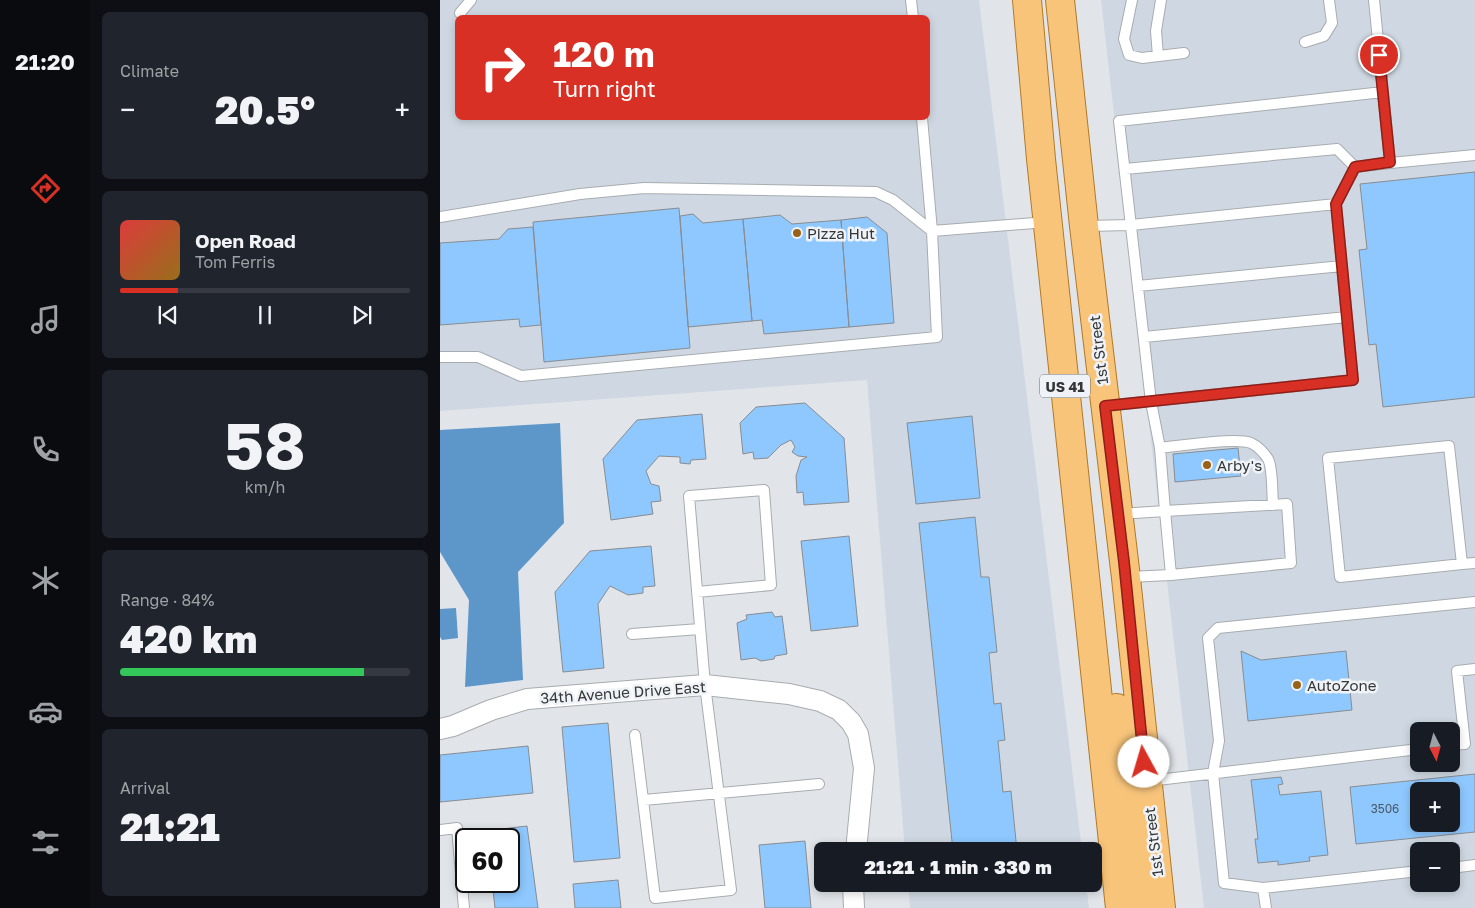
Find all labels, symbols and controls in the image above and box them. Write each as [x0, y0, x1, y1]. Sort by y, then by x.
text: 120 m [553, 33, 655, 75]
pin [1358, 34, 1400, 76]
icon: right [470, 35, 535, 100]
icon: arrive [1365, 41, 1393, 69]
text: 21:20 [15, 48, 75, 75]
text: Climate [120, 61, 179, 81]
text: Turn right [553, 75, 656, 102]
text: 20.5° [215, 87, 315, 132]
text: − [120, 93, 135, 126]
text: + [395, 93, 410, 126]
icon: directions [28, 171, 63, 206]
place label: Pizza Hut [807, 224, 875, 242]
marker: Pizza Hut [791, 227, 803, 239]
text: Open Road [195, 229, 296, 252]
text: Tom Ferris [195, 252, 275, 272]
icon: previous [154, 301, 182, 329]
icon: pause [251, 301, 279, 329]
icon: next [348, 301, 376, 329]
icon: music [28, 302, 63, 337]
street label: 1st Street [1085, 314, 1111, 386]
road number: US 41 [1040, 374, 1090, 398]
text: 58 [224, 405, 306, 483]
icon: phone [28, 432, 63, 467]
place label: Arby's [1217, 456, 1262, 474]
marker: Arby's [1201, 459, 1213, 471]
text: km/h [245, 477, 285, 497]
icon: climate [28, 563, 63, 598]
text: Range · 84% [120, 590, 214, 610]
text: 420 km [120, 616, 257, 661]
place label: AutoZone [1307, 676, 1377, 694]
street label: 34th Avenue Drive East [540, 677, 706, 707]
marker: AutoZone [1291, 679, 1303, 691]
icon: car [28, 694, 63, 729]
north arrow [1410, 722, 1460, 772]
map controls [1410, 722, 1460, 892]
position arrow [1117, 735, 1169, 787]
text: Arrival [120, 778, 170, 798]
button: + [1410, 782, 1460, 832]
house number: 3506 [1371, 801, 1399, 816]
text: 21:21 [120, 804, 220, 849]
street label: 1st Street [1140, 806, 1166, 878]
icon: filters [28, 825, 63, 860]
speed limit sign: 60 [455, 828, 520, 893]
button: − [1410, 842, 1460, 892]
text: 21:21 · 1 min · 330 m [864, 855, 1052, 878]

